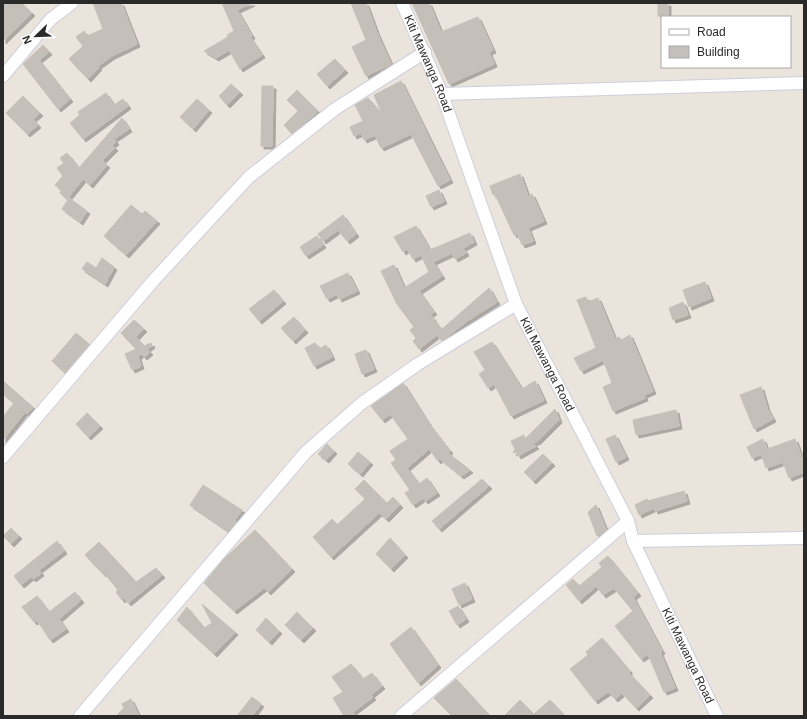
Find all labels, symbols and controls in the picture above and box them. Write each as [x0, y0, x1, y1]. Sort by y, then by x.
street label: Kiti Mawanga Road [401, 13, 455, 114]
north arrow [16, 16, 56, 56]
legend [661, 16, 791, 68]
text: Road [697, 25, 726, 39]
text: N [20, 34, 34, 46]
text: Building [697, 45, 740, 59]
street label: Kiti Mawanga Road [517, 315, 577, 414]
street label: Kiti Mawanga Road [659, 606, 717, 706]

